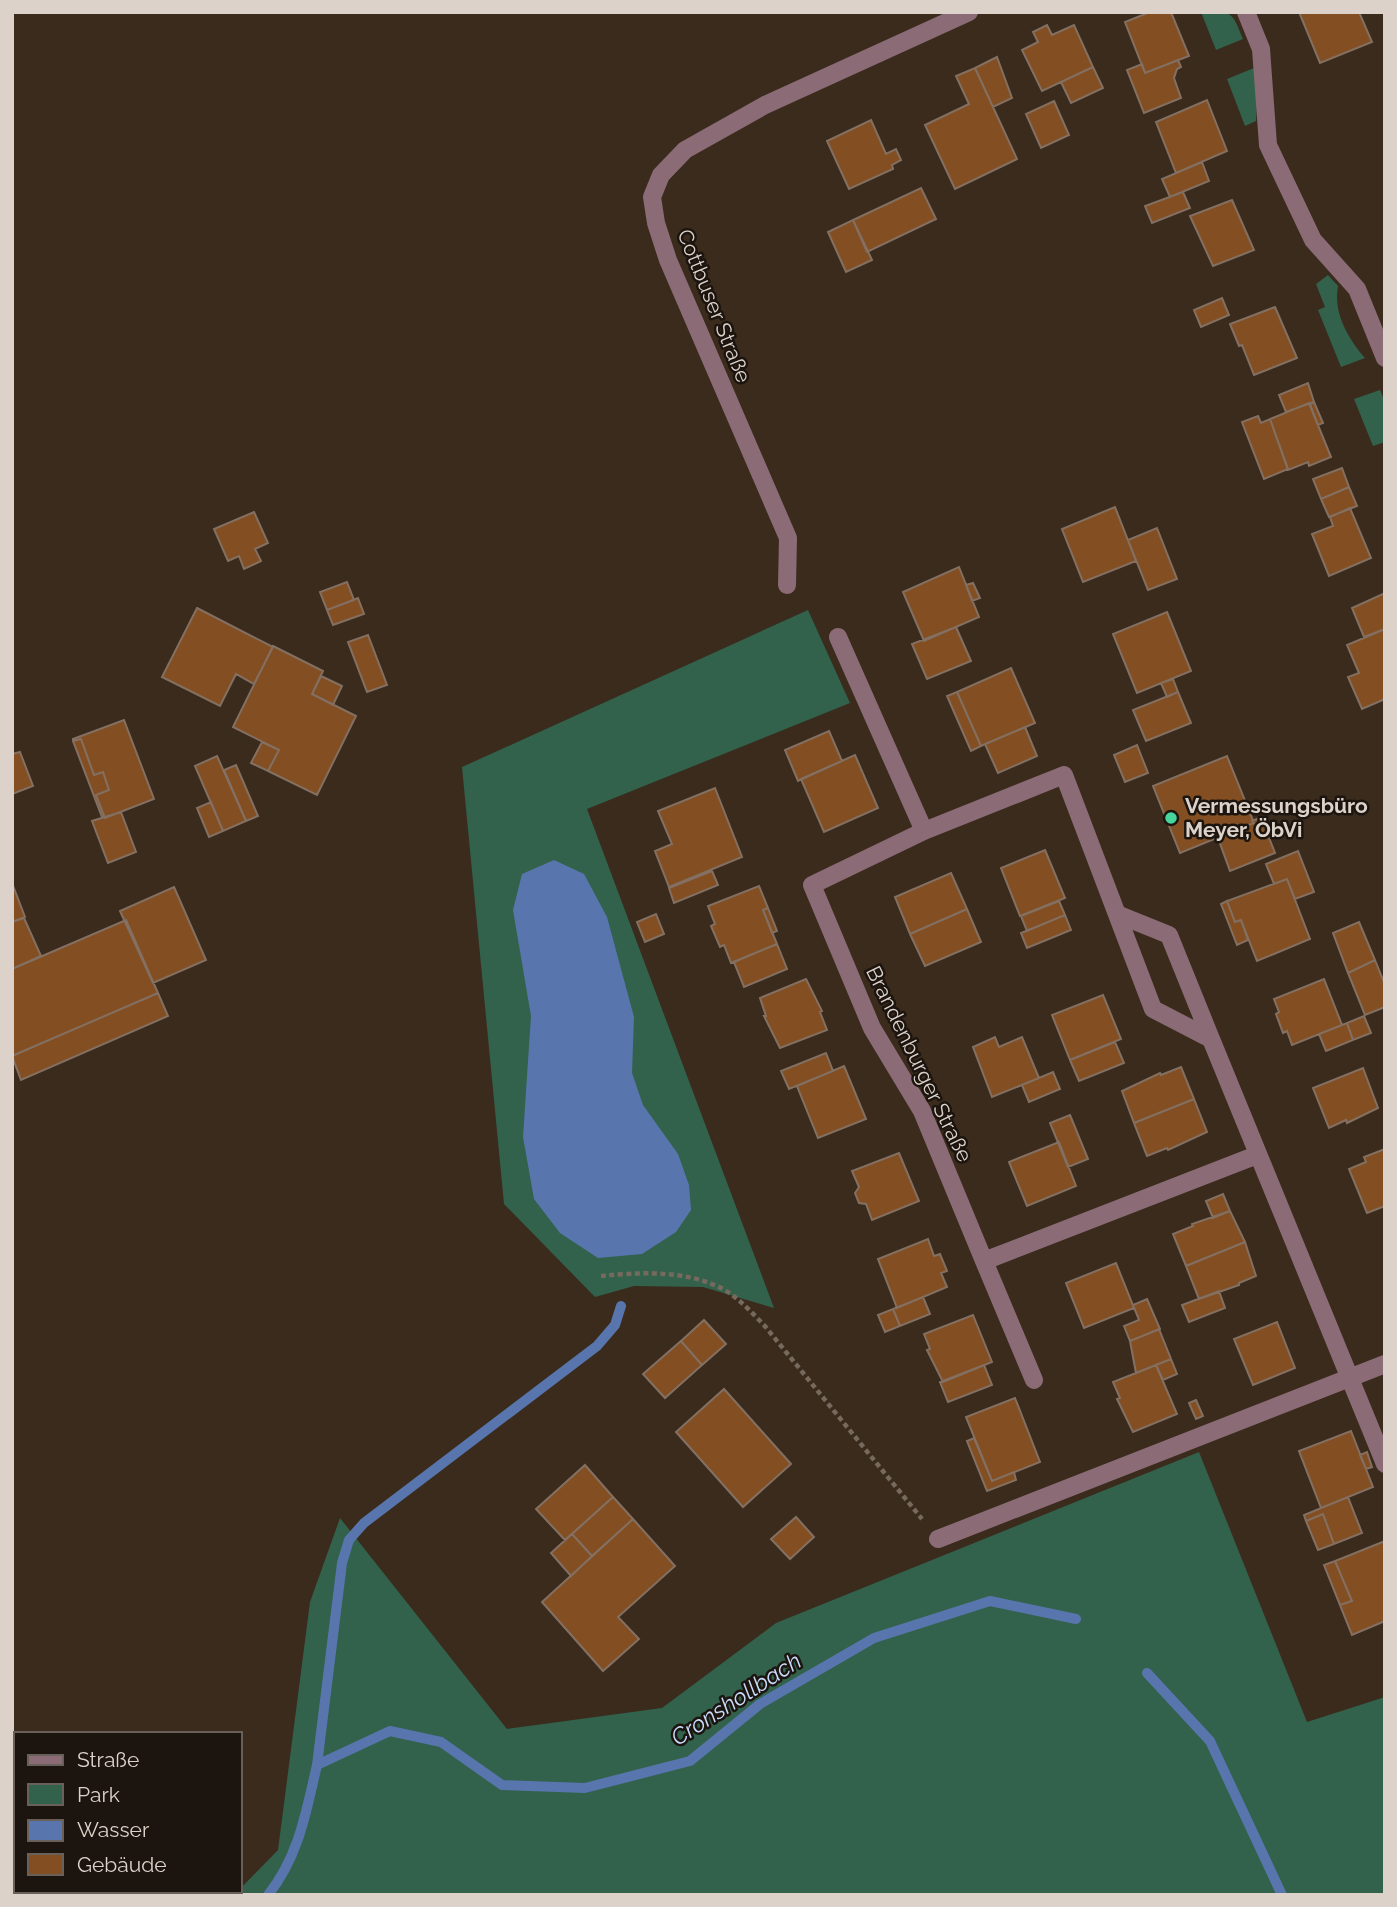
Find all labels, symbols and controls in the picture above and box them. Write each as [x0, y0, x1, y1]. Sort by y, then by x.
street label: Cottbuser Straße [672, 225, 757, 386]
place label: Vermessungsbüro Meyer, ÖbVi [1185, 793, 1368, 842]
marker: Vermessungsbüro Meyer, ÖbVi [1163, 810, 1179, 826]
street label: Brandenburger Straße [861, 962, 978, 1166]
water label: Cronshollbach [665, 1646, 806, 1751]
legend [14, 1732, 242, 1893]
text: Straße [77, 1747, 139, 1772]
text: Park [77, 1782, 120, 1807]
text: Wasser [77, 1817, 150, 1842]
text: Gebäude [77, 1852, 167, 1877]

